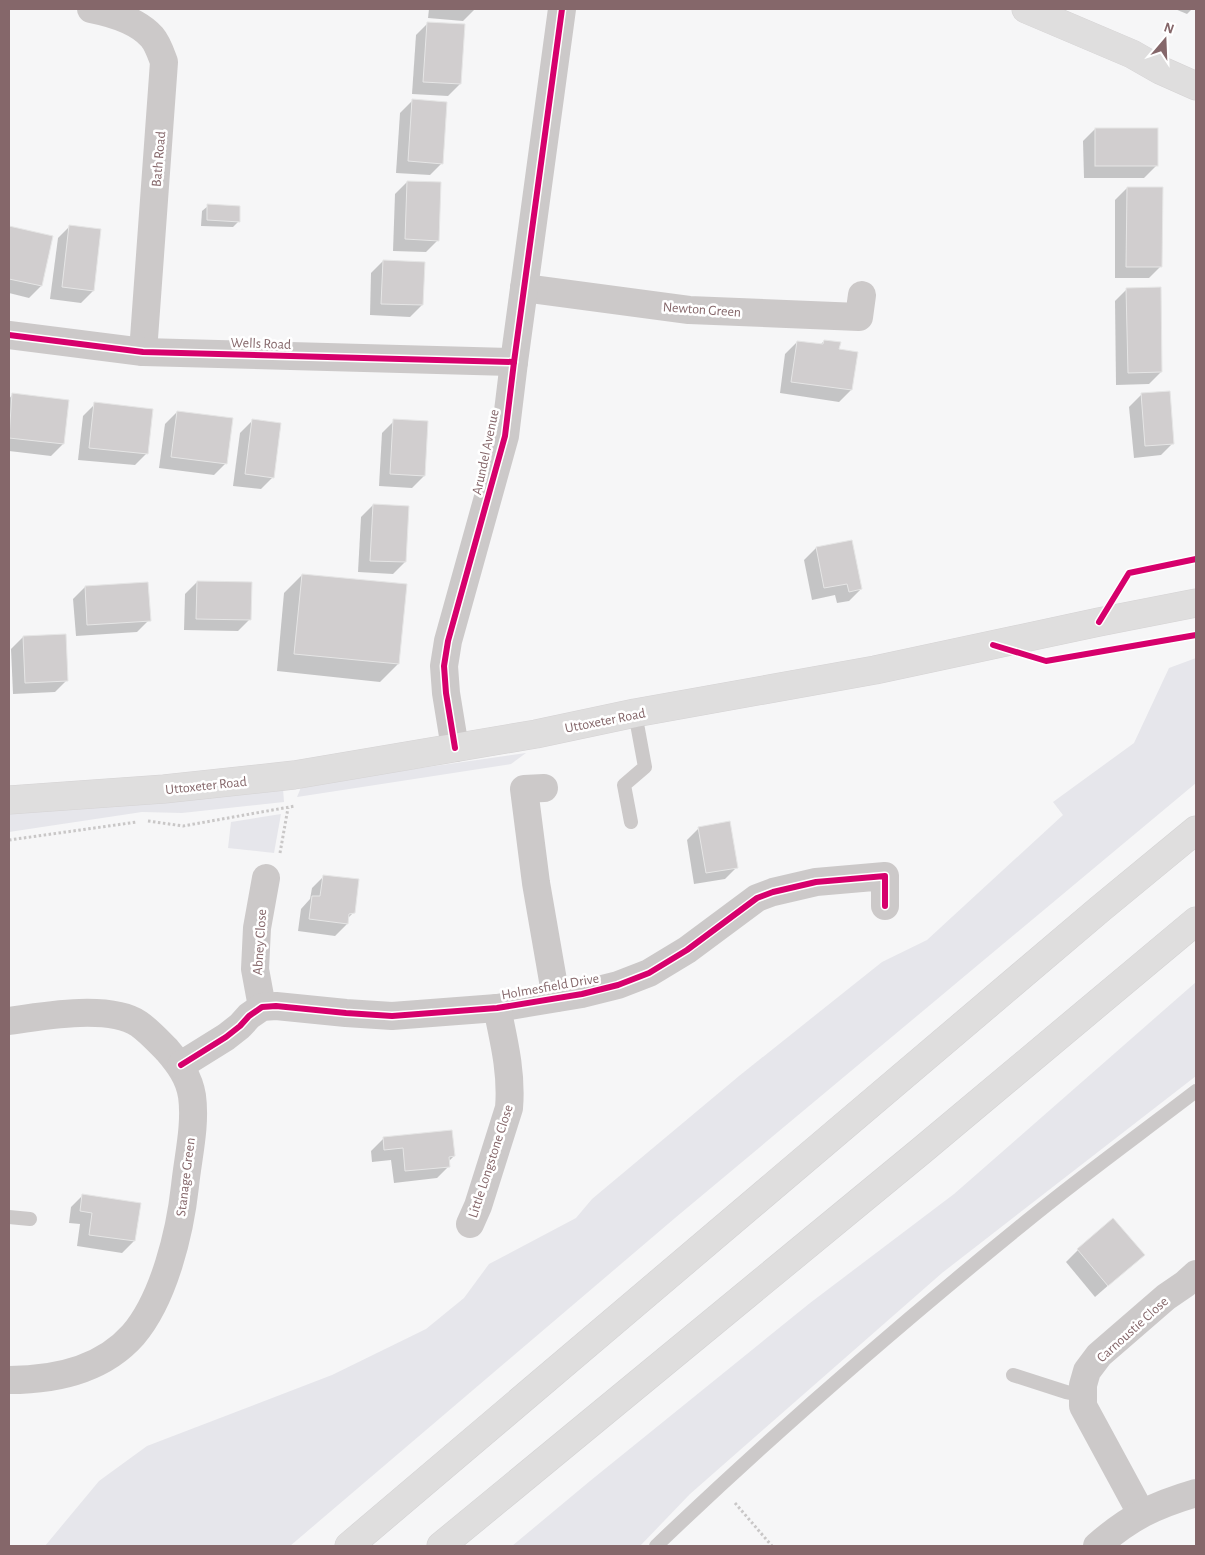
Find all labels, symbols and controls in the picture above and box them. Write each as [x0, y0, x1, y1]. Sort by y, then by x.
north arrow [1140, 15, 1190, 65]
text: N [1162, 20, 1176, 37]
street label: Bath Road [150, 131, 168, 188]
street label: Newton Green [662, 300, 742, 320]
street label: Wells Road [230, 336, 291, 352]
street label: Arundel Avenue [470, 408, 502, 496]
street label: Uttoxeter Road [564, 706, 647, 736]
street label: Uttoxeter Road [165, 775, 248, 797]
street label: Abney Close [251, 908, 269, 976]
street label: Holmesfield Drive [500, 972, 600, 1002]
street label: Little Longstone Close [466, 1103, 516, 1220]
street label: Stanage Green [174, 1137, 198, 1217]
street label: Carnoustie Close [1094, 1294, 1171, 1365]

